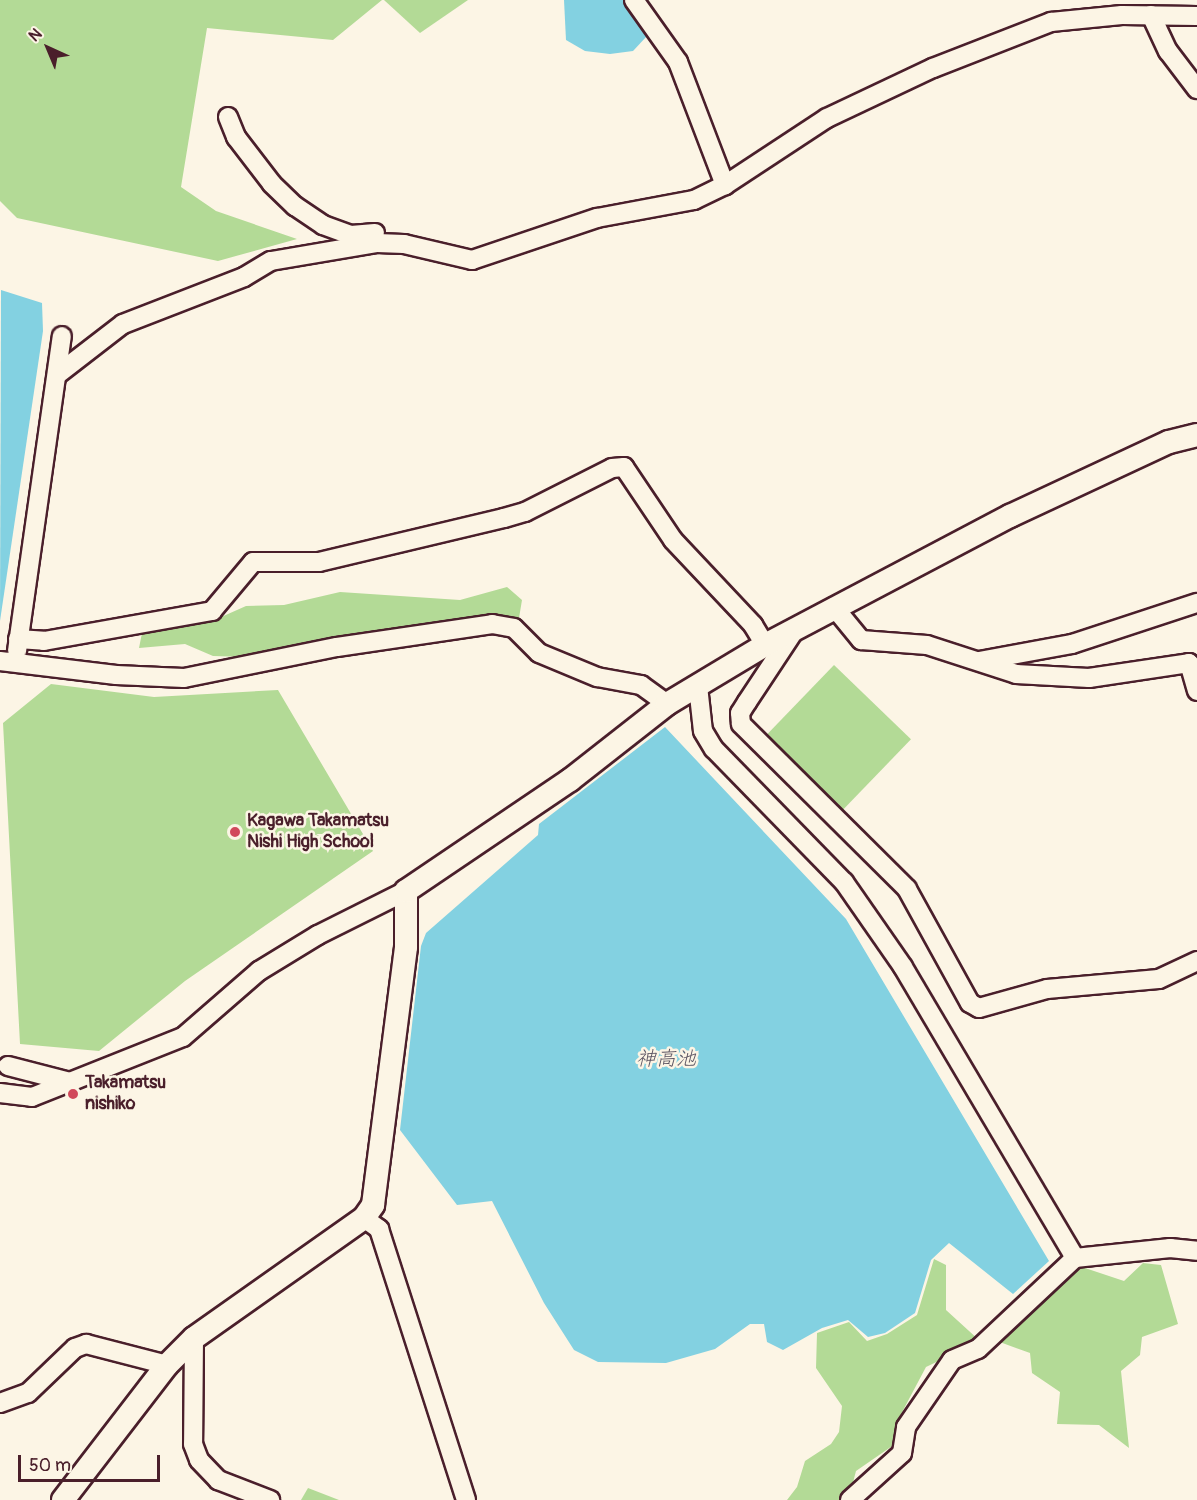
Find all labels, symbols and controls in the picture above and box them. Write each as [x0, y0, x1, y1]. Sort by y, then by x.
north arrow [18, 18, 78, 78]
text: N [25, 24, 46, 46]
place label: Kagawa Takamatsu Nishi High School [247, 811, 389, 854]
marker: Kagawa Takamatsu Nishi High School [228, 825, 242, 839]
water label: 神高池 [636, 1046, 696, 1070]
place label: Takamatsu nishiko [85, 1073, 166, 1116]
marker: Takamatsu nishiko [66, 1087, 80, 1101]
scale bar [21, 1443, 164, 1481]
text: 50 m [29, 1454, 71, 1477]

